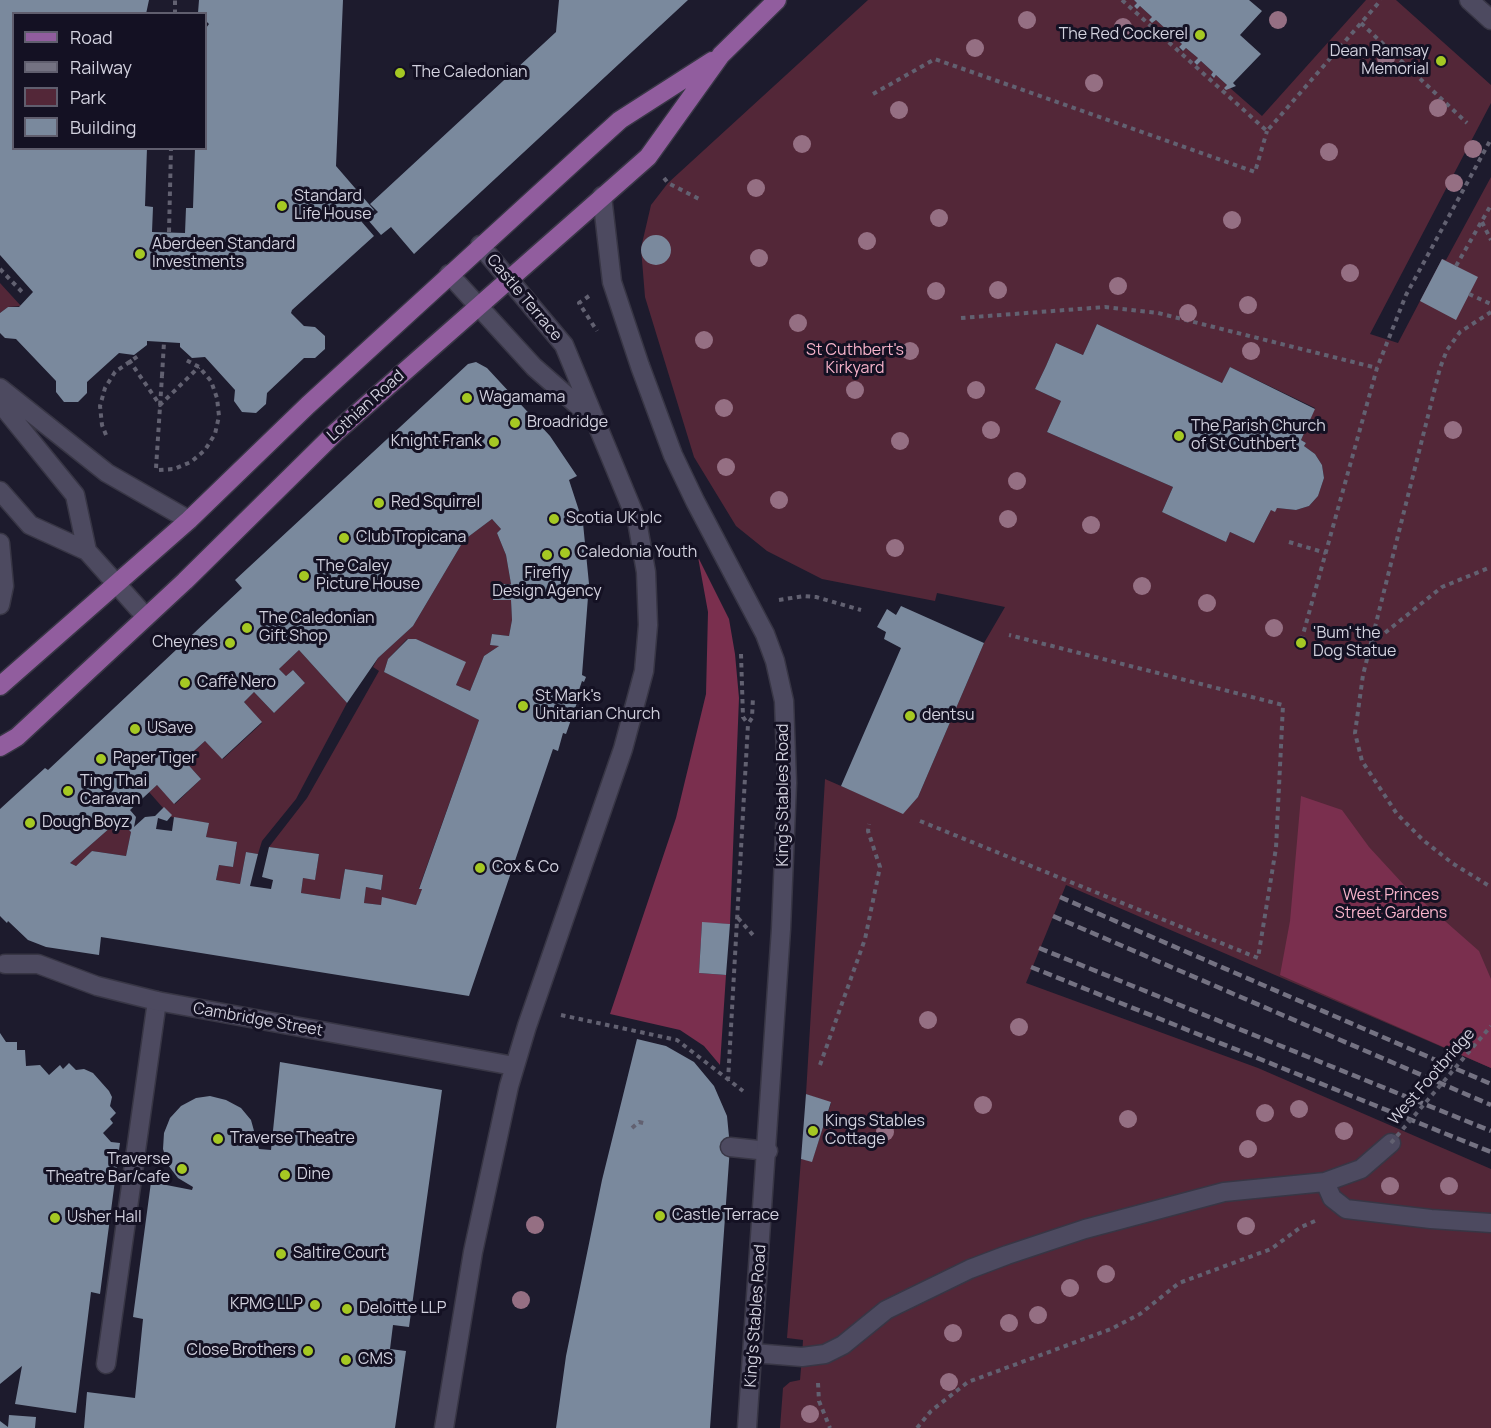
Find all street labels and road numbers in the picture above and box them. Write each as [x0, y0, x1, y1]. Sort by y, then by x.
street label: Castle Terrace [482, 251, 566, 345]
street label: Lothian Road [324, 366, 408, 446]
street label: King's Stables Road [774, 723, 794, 867]
street label: Cambridge Street [192, 999, 324, 1041]
street label: West Footbridge [1385, 1025, 1479, 1129]
street label: King's Stables Road [741, 1244, 771, 1388]

